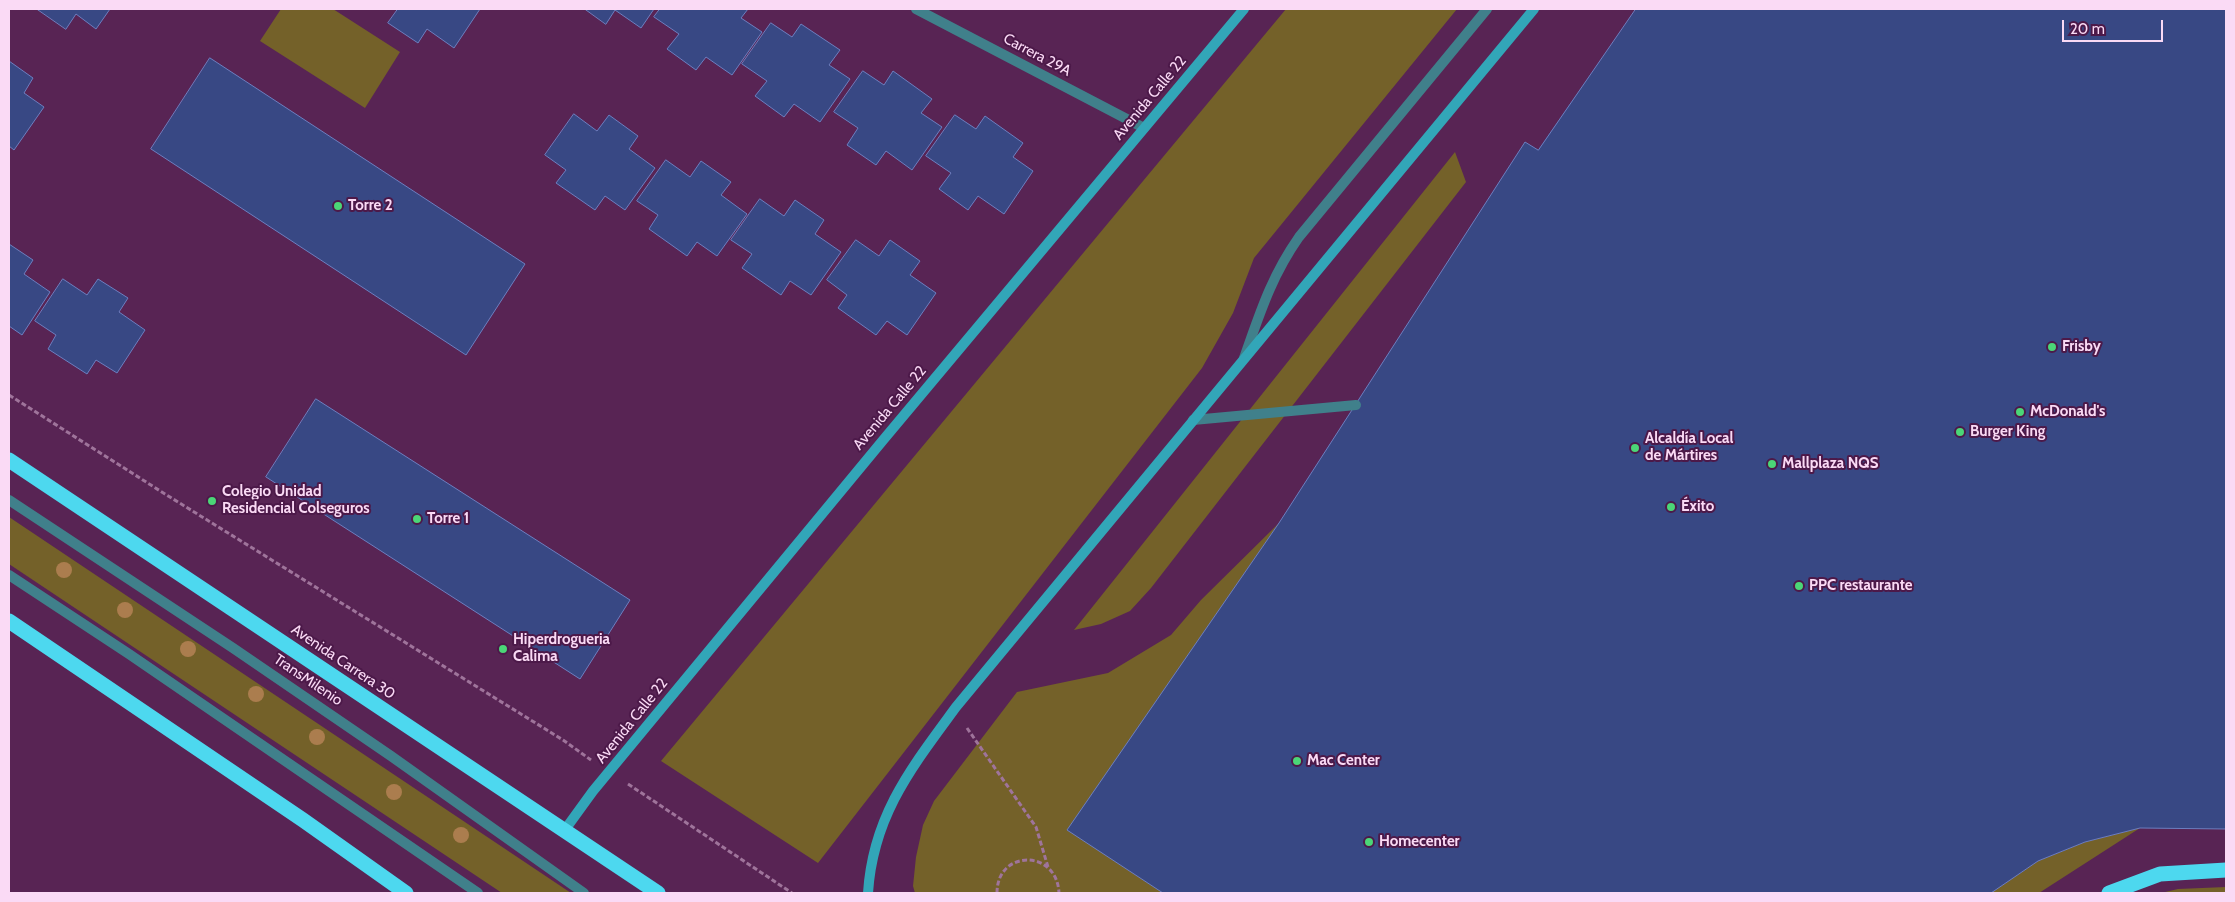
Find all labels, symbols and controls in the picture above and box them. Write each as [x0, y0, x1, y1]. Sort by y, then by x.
scale bar [2065, 10, 2166, 42]
text: 20 m [2070, 20, 2105, 38]
street label: Carrera 29A [1000, 30, 1074, 80]
street label: Avenida Calle 22 [1110, 52, 1190, 144]
place label: Torre 2 [348, 197, 393, 215]
marker: Torre 2 [332, 200, 344, 212]
place label: Frisby [2062, 338, 2101, 356]
marker: Frisby [2046, 341, 2058, 353]
street label: Avenida Calle 22 [850, 362, 930, 454]
place label: McDonald's [2030, 403, 2105, 421]
marker: McDonald's [2014, 406, 2026, 418]
place label: Burger King [1970, 423, 2045, 441]
marker: Burger King [1954, 426, 1966, 438]
place label: Alcaldía Local de Mártires [1645, 430, 1733, 465]
marker: Alcaldía Local de Mártires [1629, 442, 1641, 454]
place label: Mallplaza NQS [1782, 455, 1878, 473]
marker: Mallplaza NQS [1766, 458, 1778, 470]
place label: Colegio Unidad Residencial Colseguros [222, 483, 370, 518]
marker: Colegio Unidad Residencial Colseguros [206, 495, 218, 507]
place label: Éxito [1681, 498, 1714, 516]
marker: Éxito [1665, 501, 1677, 513]
place label: Torre 1 [427, 510, 469, 528]
marker: Torre 1 [411, 513, 423, 525]
place label: PPC restaurante [1809, 577, 1913, 595]
marker: PPC restaurante [1793, 580, 1805, 592]
street label: Avenida Carrera 30 [288, 621, 398, 703]
place label: Hiperdrogueria Calima [513, 631, 610, 666]
marker: Hiperdrogueria Calima [497, 643, 509, 655]
street label: TransMilenio [270, 650, 346, 710]
street label: Avenida Calle 22 [592, 675, 672, 767]
place label: Mac Center [1307, 752, 1380, 770]
marker: Mac Center [1291, 755, 1303, 767]
place label: Homecenter [1379, 833, 1460, 851]
marker: Homecenter [1363, 836, 1375, 848]

